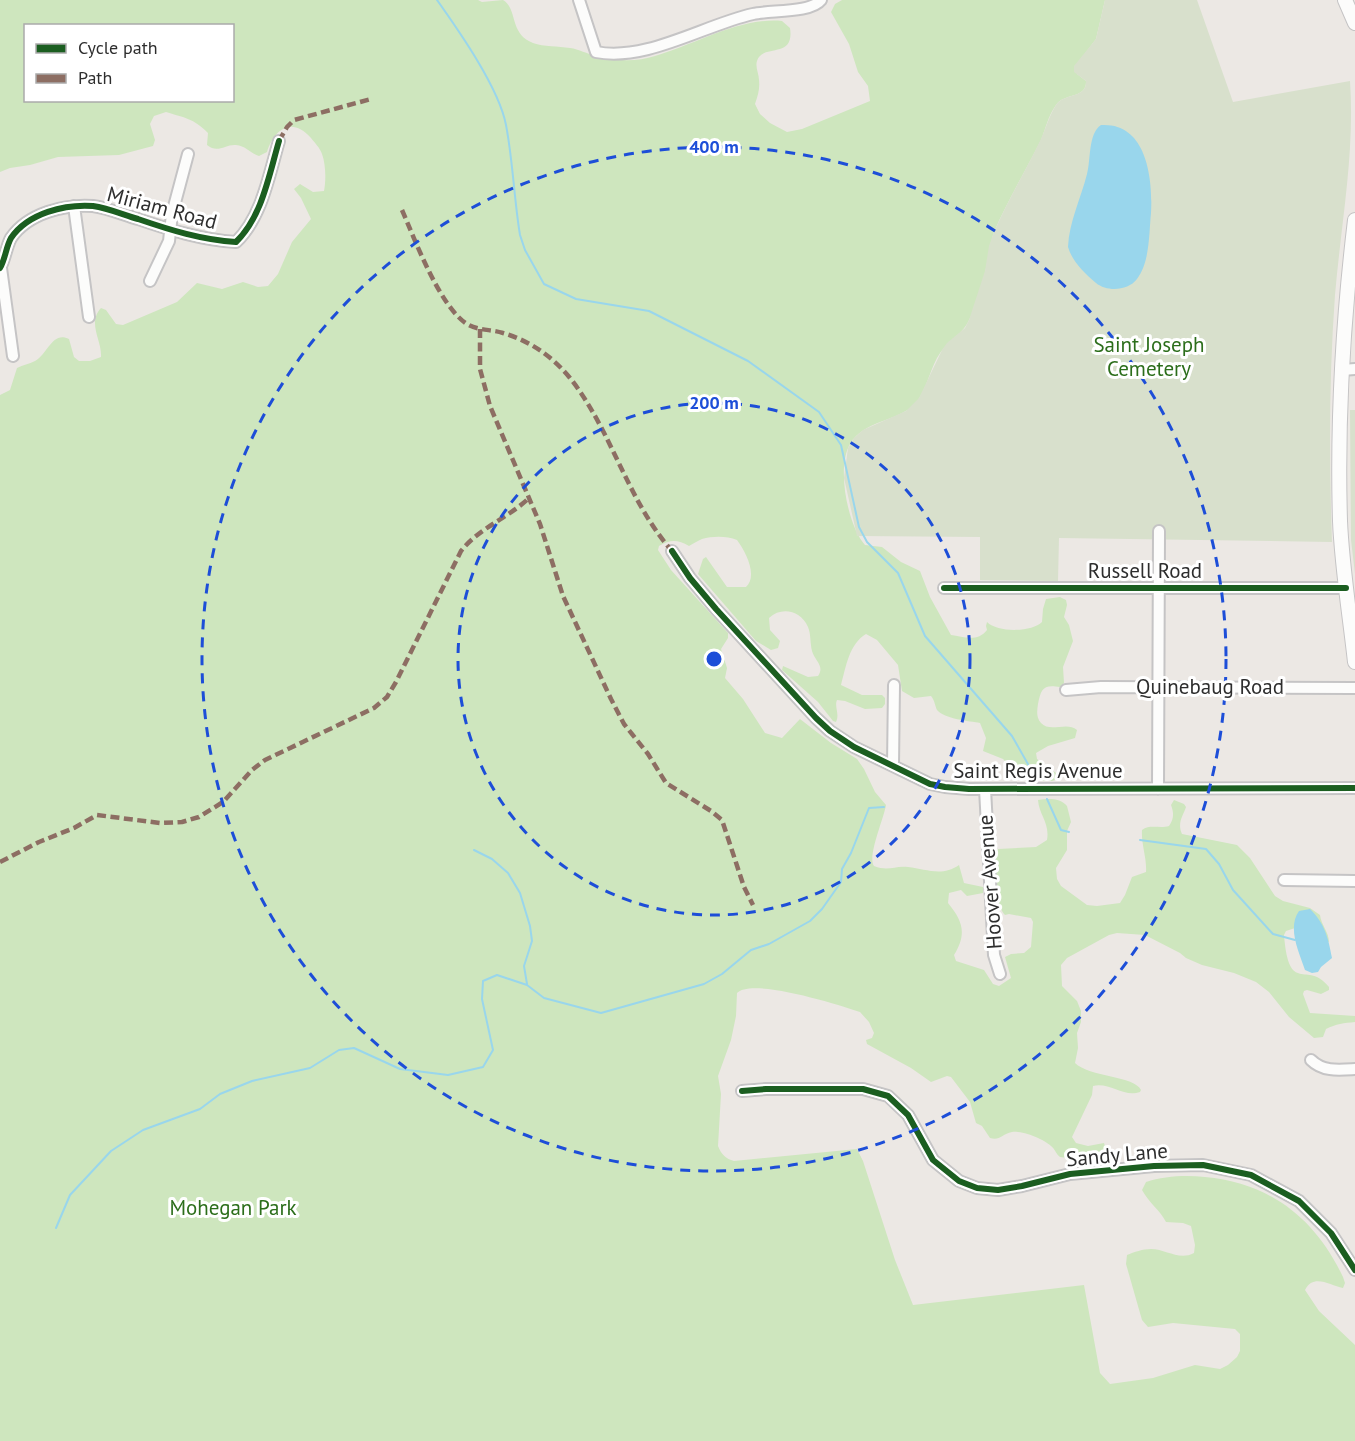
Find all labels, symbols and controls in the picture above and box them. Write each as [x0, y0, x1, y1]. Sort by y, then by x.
legend [24, 24, 234, 102]
text: Cycle path [78, 36, 158, 59]
text: Path [78, 66, 112, 89]
text: 400 m [689, 135, 739, 158]
street label: Miriam Road [104, 180, 220, 235]
park label: Saint Joseph Cemetery [1093, 331, 1205, 382]
text: 200 m [689, 391, 739, 414]
street label: Russell Road [1088, 557, 1202, 584]
centre of rings [704, 649, 724, 669]
street label: Quinebaug Road [1136, 673, 1284, 700]
street label: Saint Regis Avenue [953, 757, 1123, 784]
street label: Hoover Avenue [971, 814, 1008, 950]
street label: Sandy Lane [1065, 1137, 1169, 1172]
park label: Mohegan Park [169, 1194, 297, 1221]

